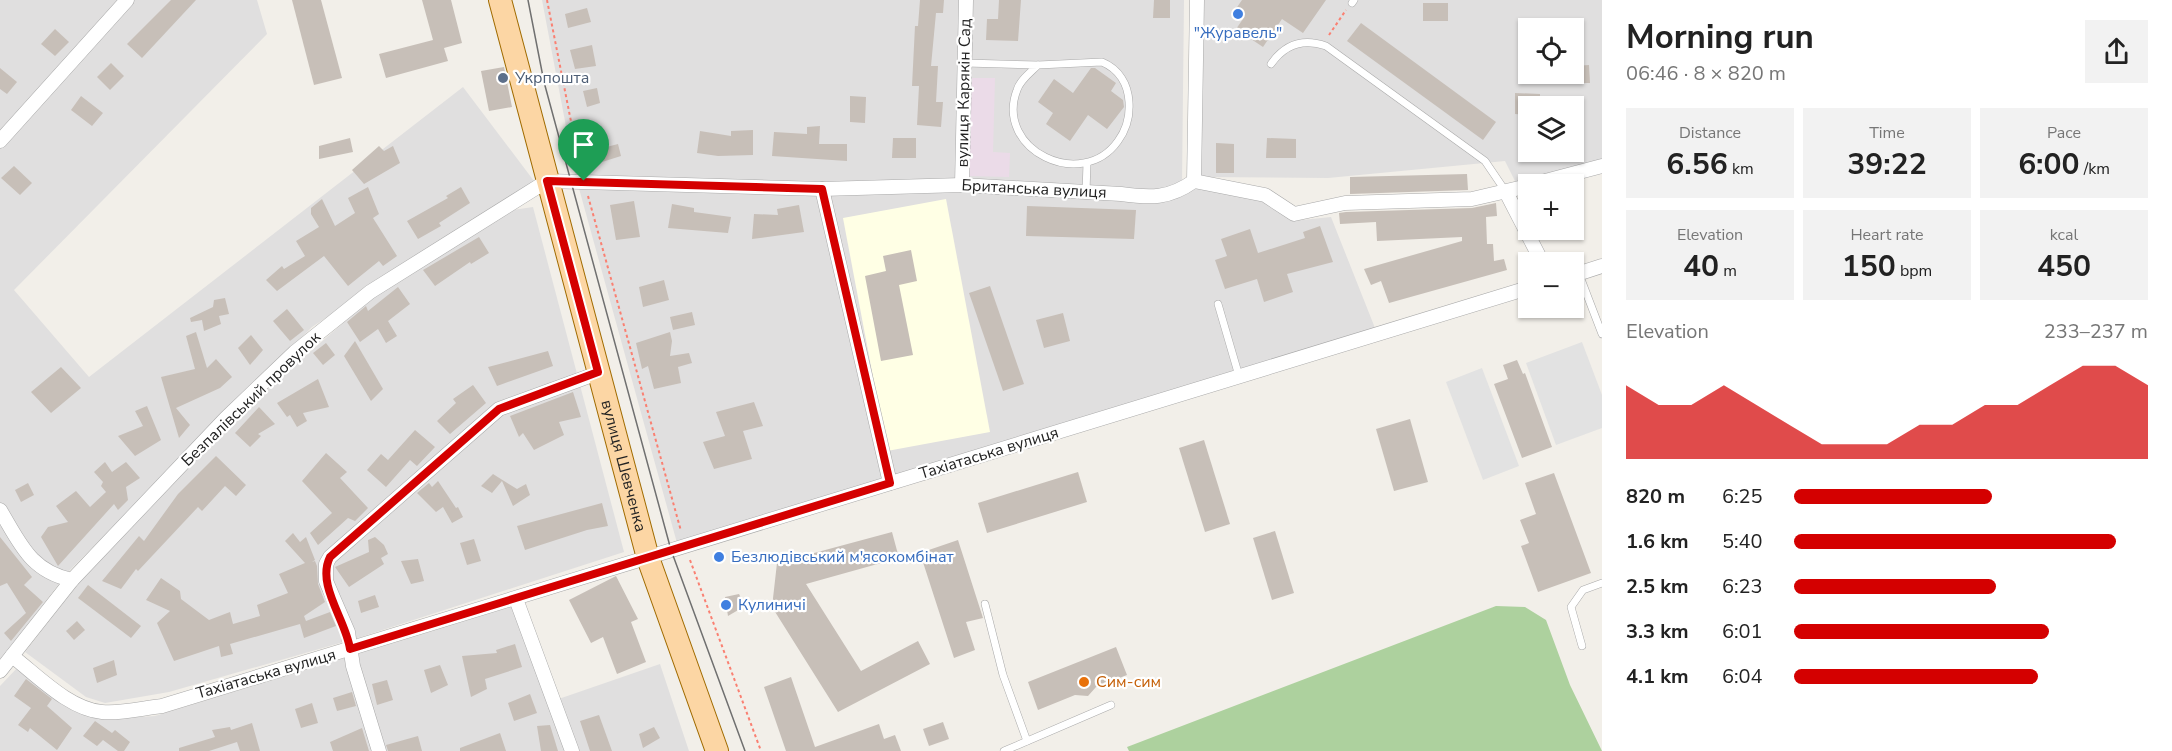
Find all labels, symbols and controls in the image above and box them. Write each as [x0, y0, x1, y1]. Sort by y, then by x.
marker: "Журавель" [1231, 7, 1245, 21]
text: Morning run [1626, 15, 1814, 60]
street label: вулиця Карякін Сад [952, 18, 976, 168]
map controls [1518, 18, 1584, 318]
button: locate [1518, 18, 1584, 84]
button: share [2085, 20, 2148, 83]
place label: "Журавель" [1194, 22, 1282, 44]
text: 06:46 · 8 × 820 m [1626, 60, 1786, 87]
place label: Укрпошта [514, 67, 589, 89]
marker: Укрпошта [496, 71, 510, 85]
button: layers [1518, 96, 1584, 162]
pin [558, 119, 609, 181]
text: Distance [1679, 122, 1741, 144]
text: Time [1869, 122, 1905, 144]
text: Pace [2047, 122, 2081, 144]
icon: arrive [567, 128, 600, 161]
text: 6.56 [1666, 144, 1728, 185]
text: 39:22 [1847, 144, 1927, 185]
text: 6:00 [2018, 144, 2080, 185]
text: km [1728, 158, 1754, 180]
text: /km [2080, 158, 2110, 180]
street label: Британська вулиця [961, 174, 1107, 204]
button: + [1518, 174, 1584, 240]
text: Elevation [1677, 224, 1743, 246]
text: Heart rate [1850, 224, 1924, 246]
text: kcal [2050, 224, 2078, 246]
text: 40 [1683, 246, 1719, 287]
text: 150 [1842, 246, 1896, 287]
text: 450 [2037, 246, 2091, 287]
button: − [1518, 252, 1584, 318]
text: m [1719, 260, 1737, 282]
text: bpm [1896, 260, 1932, 282]
text: Elevation [1626, 318, 1709, 345]
text: 233–237 m [2044, 318, 2148, 345]
street label: Безпалівський провулок [177, 326, 326, 471]
street label: вулиця Шевченка [596, 397, 652, 534]
street label: Тахіатаська вулиця [917, 421, 1061, 485]
text: 820 m [1626, 483, 1685, 510]
text: 6:25 [1722, 483, 1763, 510]
text: 1.6 km [1626, 528, 1689, 555]
text: 5:40 [1722, 528, 1763, 555]
place label: Безлюдівський м'ясокомбінат [731, 546, 955, 568]
marker: Безлюдівський м'ясокомбінат [712, 550, 726, 564]
text: 2.5 km [1626, 573, 1689, 600]
text: 6:23 [1722, 573, 1763, 600]
place label: Кулиничі [738, 594, 806, 616]
marker: Кулиничі [719, 598, 733, 612]
text: 3.3 km [1626, 618, 1689, 645]
text: 6:01 [1722, 618, 1763, 645]
street label: Тахіатаська вулиця [194, 644, 338, 704]
text: 4.1 km [1626, 663, 1689, 690]
text: 6:04 [1722, 663, 1763, 690]
place label: Сим-сим [1096, 671, 1161, 693]
marker: Сим-сим [1077, 675, 1091, 689]

